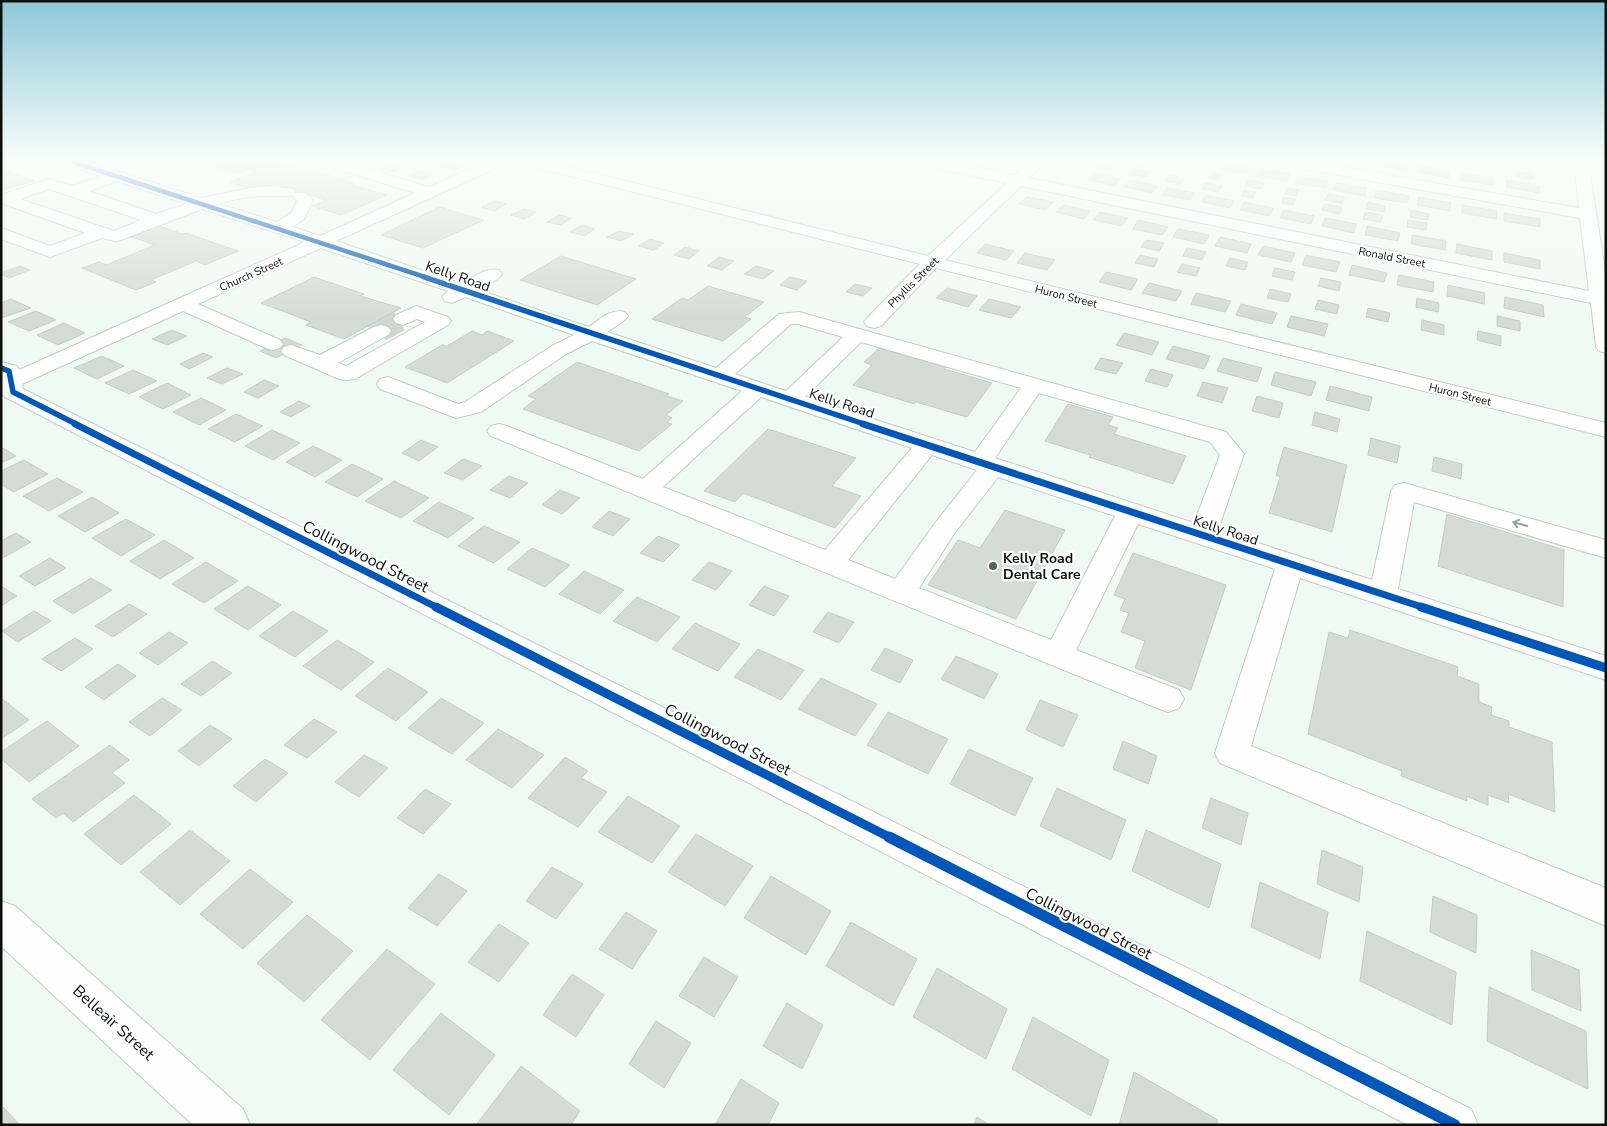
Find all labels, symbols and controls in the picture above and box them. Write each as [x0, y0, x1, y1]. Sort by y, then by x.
street label: Ronald Street [1357, 244, 1427, 271]
street label: Church Street [217, 254, 285, 295]
street label: Phyllis Street [885, 254, 942, 311]
street label: Kelly Road [423, 256, 493, 296]
street label: Huron Street [1033, 282, 1099, 311]
street label: Huron Street [1427, 380, 1493, 409]
street label: Kelly Road [807, 384, 877, 423]
street label: Kelly Road [1191, 511, 1261, 550]
street label: Collingwood Street [299, 516, 433, 598]
one-way arrow [1512, 519, 1528, 529]
place label: Kelly Road Dental Care [1003, 549, 1081, 584]
marker: Kelly Road Dental Care [987, 560, 999, 572]
street label: Collingwood Street [661, 699, 795, 781]
street label: Collingwood Street [1022, 883, 1156, 965]
street label: Belleair Street [68, 980, 159, 1066]

